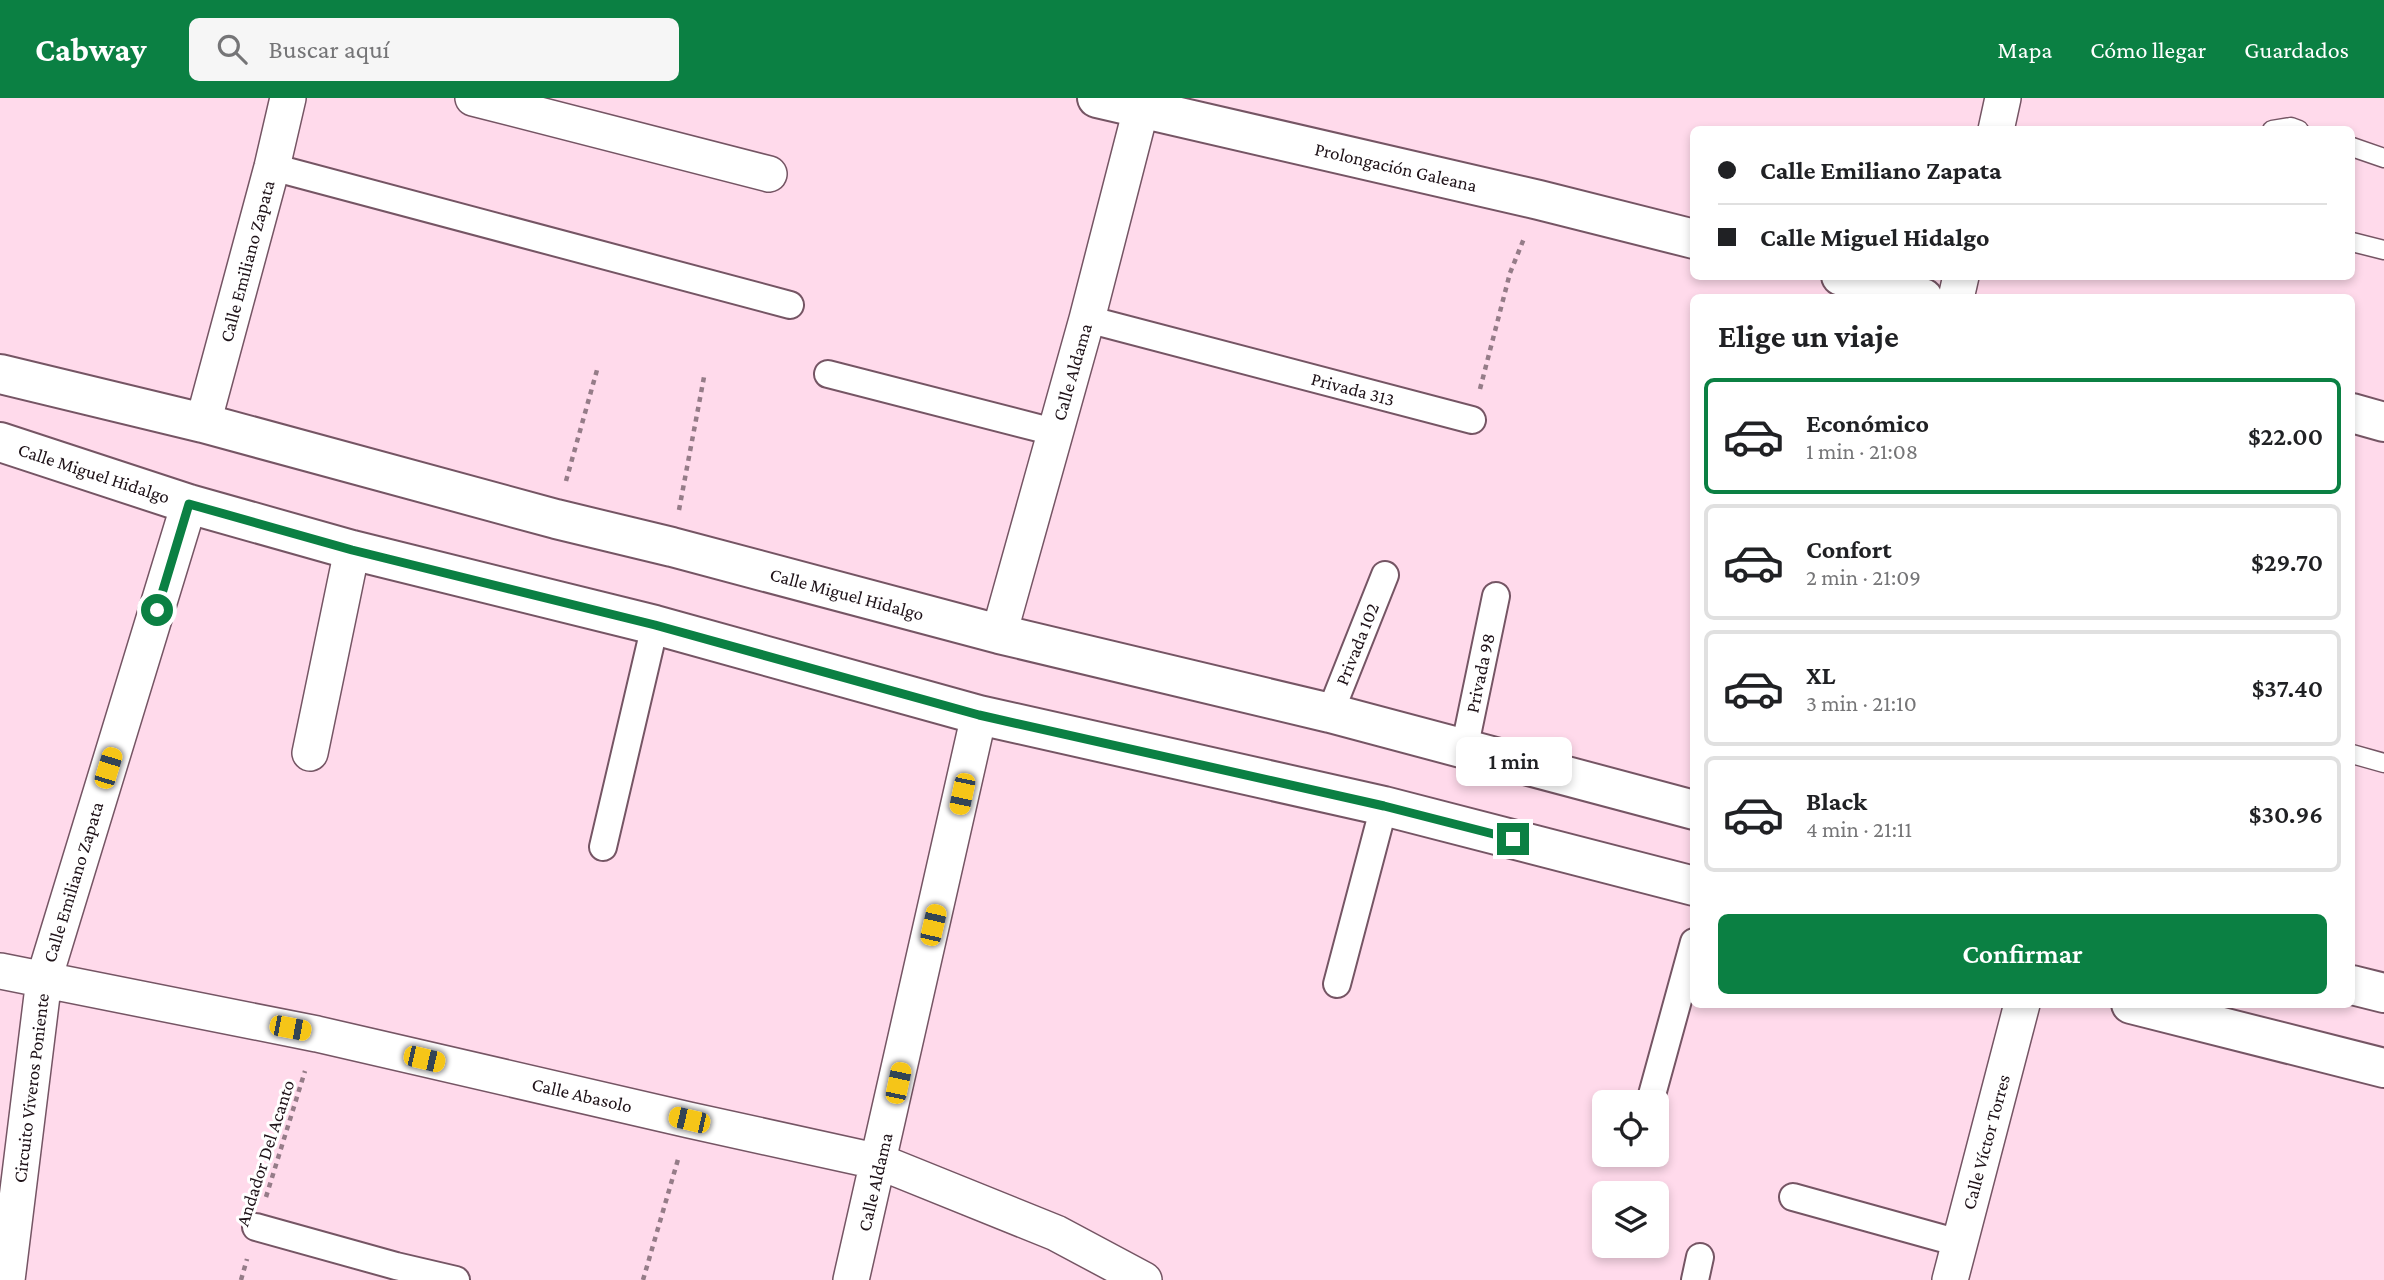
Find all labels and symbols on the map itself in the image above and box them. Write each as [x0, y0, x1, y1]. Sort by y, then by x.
street label: Prolongación Galeana [1313, 138, 1479, 196]
street label: Calle Emiliano Zapata [215, 178, 279, 344]
street label: Calle Aldama [1048, 321, 1096, 423]
street label: Privada 313 [1309, 368, 1397, 410]
street label: Calle Miguel Hidalgo [15, 439, 173, 507]
street label: Calle Miguel Hidalgo [768, 563, 926, 625]
route start [141, 594, 173, 626]
street label: Privada 102 [1331, 600, 1383, 688]
street label: Privada 98 [1461, 631, 1499, 715]
callout: 1 min [1455, 738, 1571, 786]
car [92, 745, 125, 791]
car [948, 771, 977, 817]
street label: Calle Emiliano Zapata [39, 799, 107, 965]
route end [1497, 823, 1529, 855]
car [919, 902, 948, 948]
street label: Circuito Viveros Poniente [9, 992, 53, 1184]
car [268, 1014, 313, 1042]
car [402, 1044, 447, 1074]
car [884, 1060, 913, 1106]
street label: Calle Víctor Torres [1958, 1072, 2014, 1212]
street label: Calle Abasolo [530, 1073, 634, 1117]
street label: Andador Del Acanto [231, 1077, 299, 1229]
car [667, 1105, 712, 1135]
street label: Calle Aldama [853, 1131, 897, 1233]

